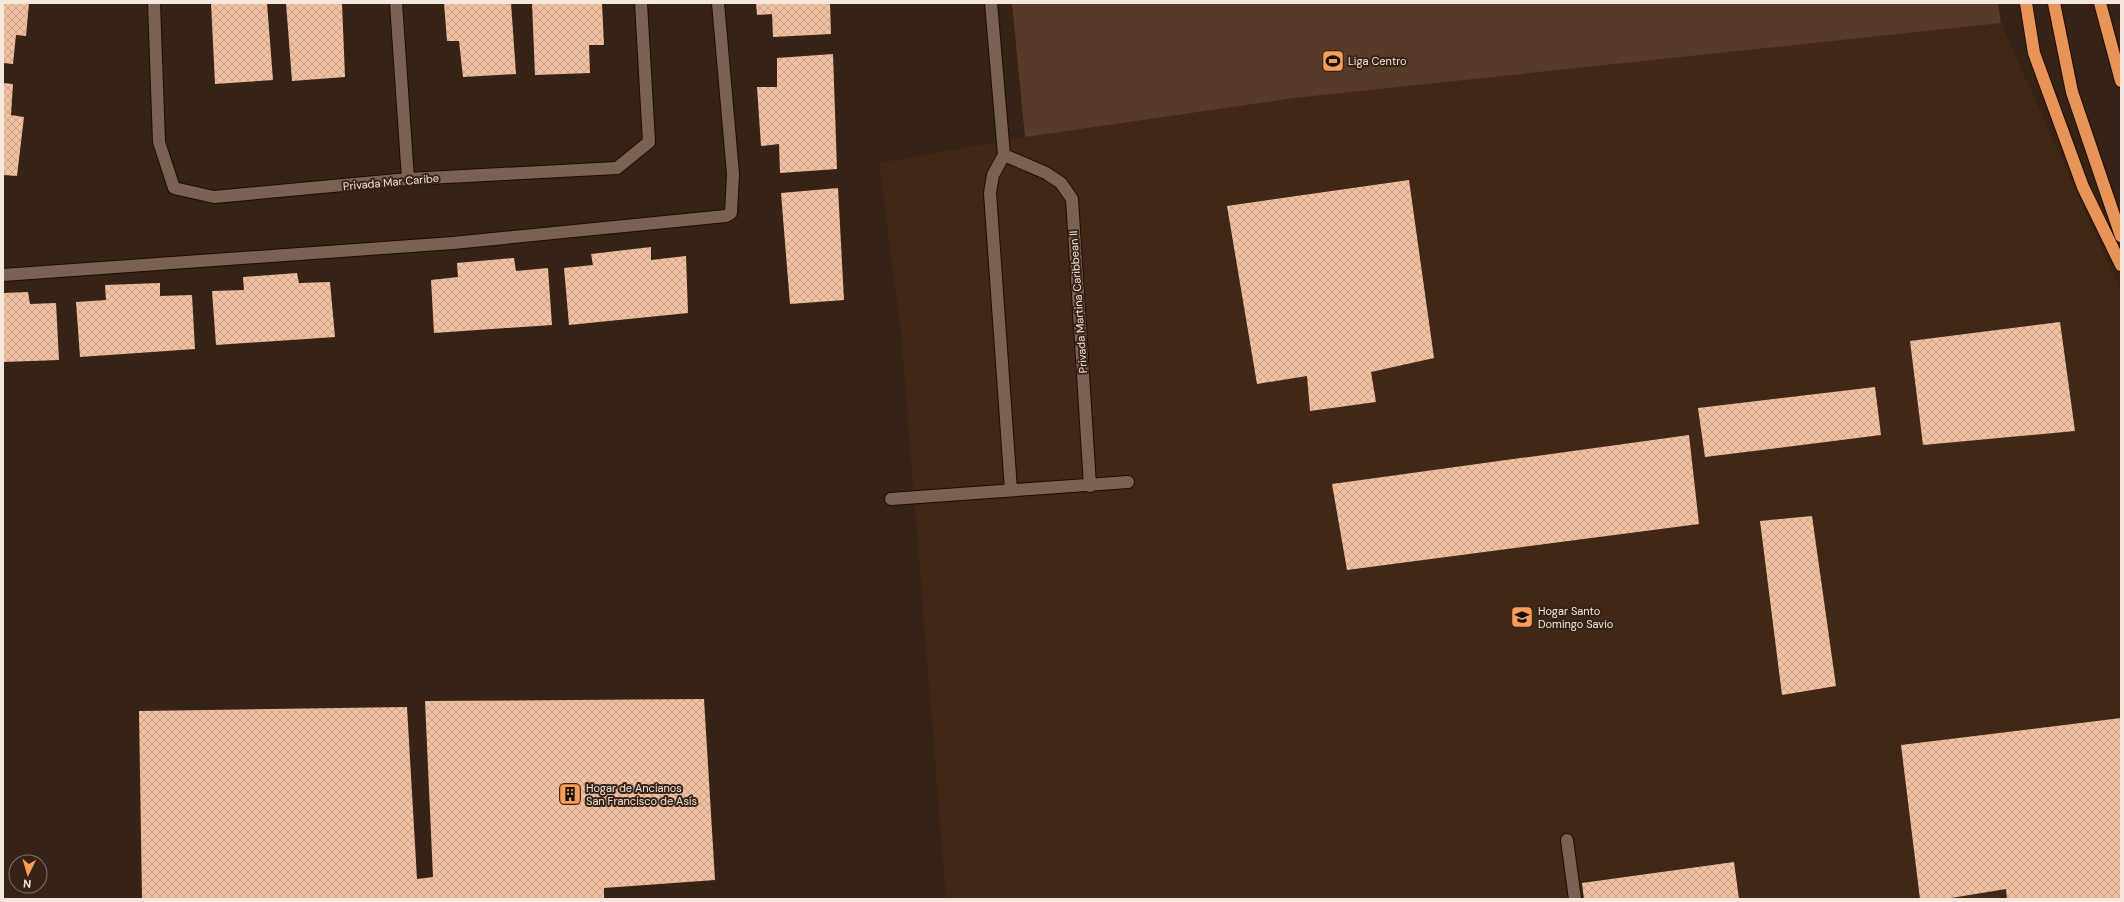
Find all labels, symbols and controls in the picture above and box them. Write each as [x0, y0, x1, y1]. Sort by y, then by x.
sports icon: Liga Centro [1320, 48, 1346, 74]
place label: Liga Centro [1348, 54, 1407, 68]
street label: Privada Mar Caribe [342, 171, 440, 193]
street label: Privada Martina Caribbean II [1066, 230, 1090, 374]
school or university icon: Hogar Santo Domingo Savio [1509, 604, 1535, 630]
place label: Hogar Santo Domingo Savio [1538, 604, 1613, 631]
building icon: Hogar de Ancianos San Francisco de Asís [557, 781, 583, 807]
place label: Hogar de Ancianos San Francisco de Asís [586, 781, 697, 808]
north arrow [8, 854, 48, 894]
text: N [23, 877, 32, 891]

